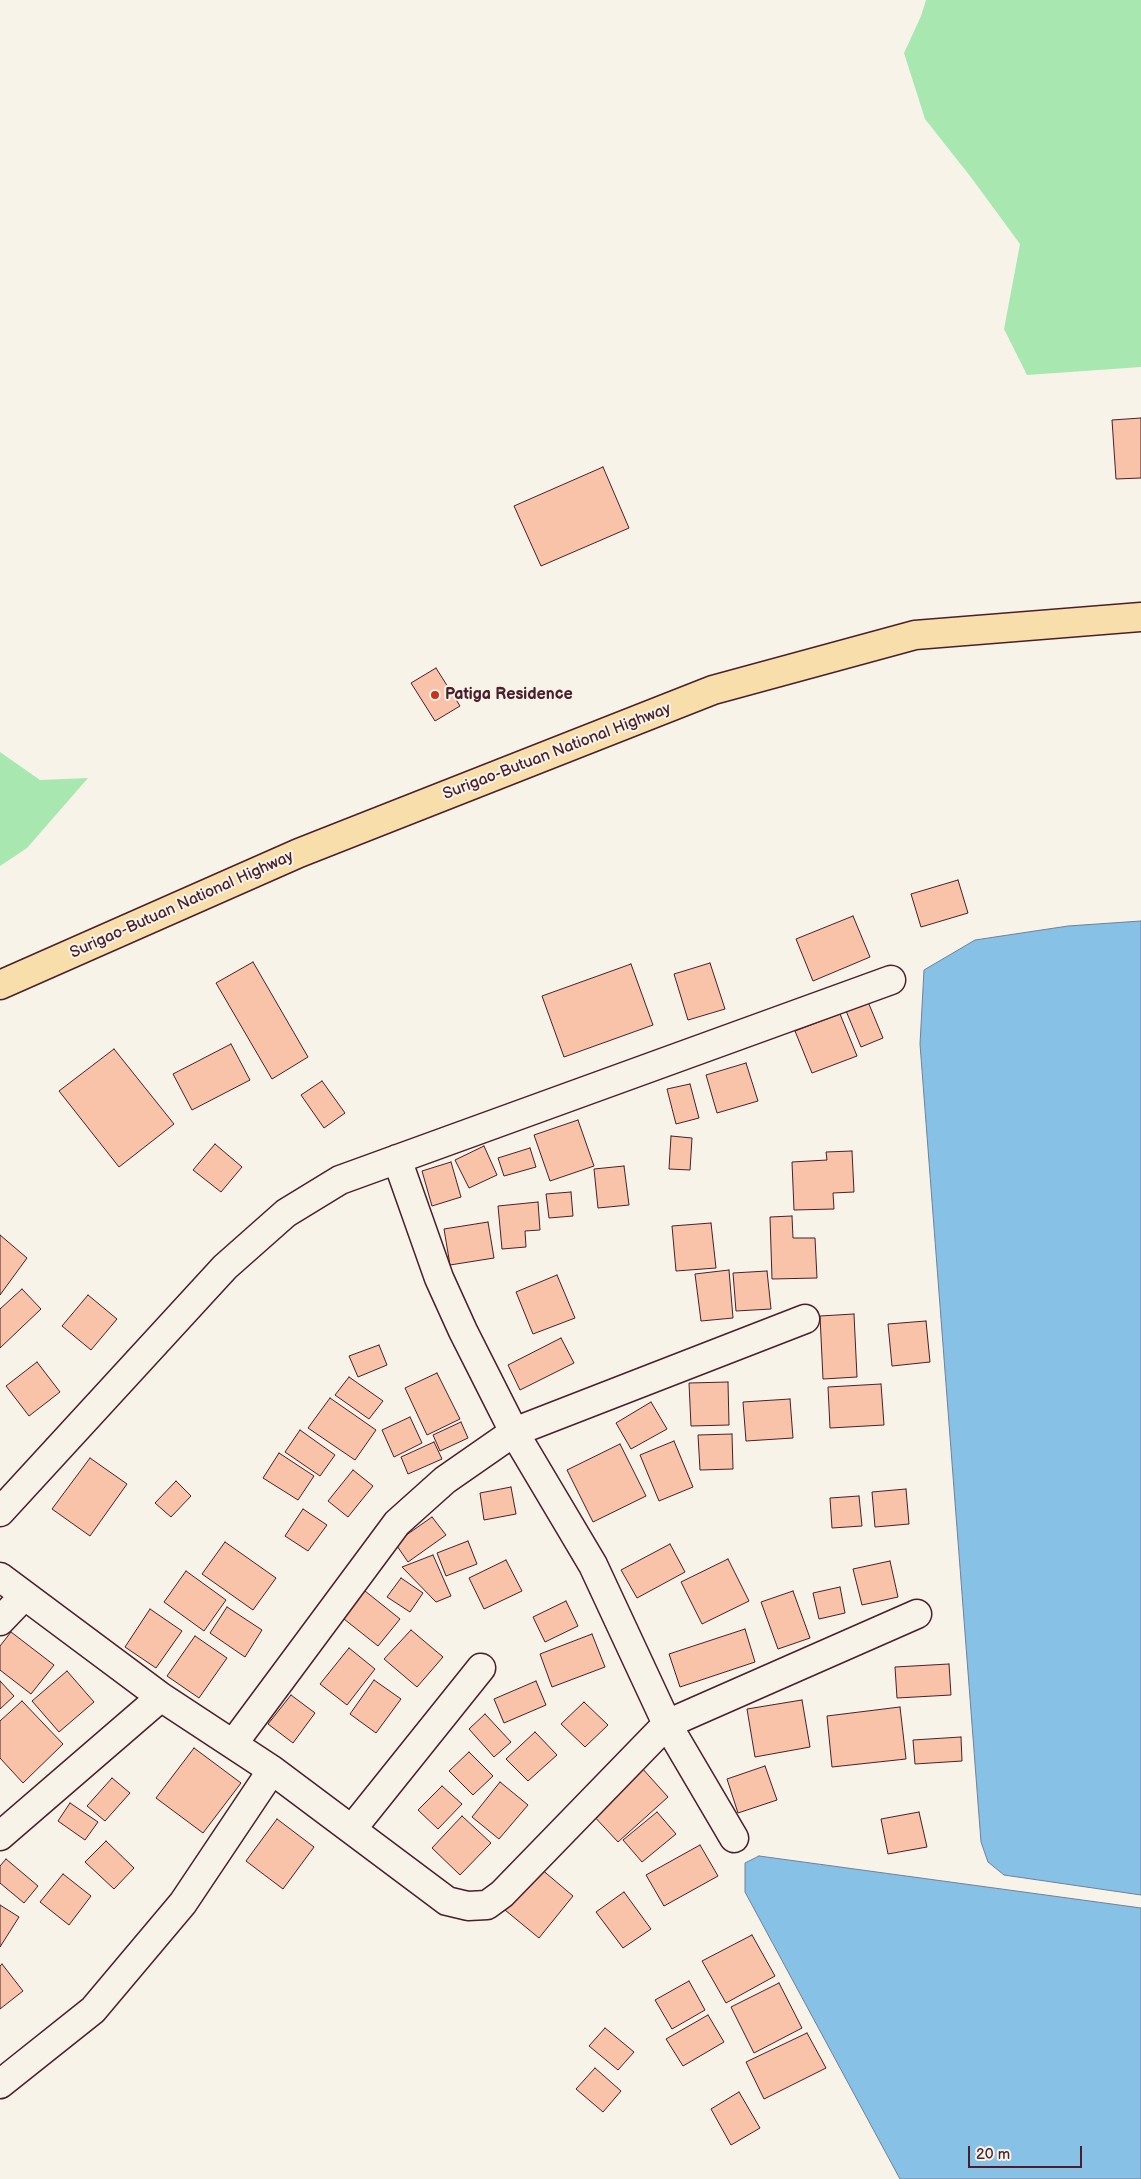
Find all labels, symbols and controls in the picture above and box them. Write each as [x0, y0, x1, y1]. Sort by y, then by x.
place label: Patiga Residence [445, 685, 573, 705]
marker: Patiga Residence [429, 689, 441, 701]
street label: Surigao-Butuan National Highway [440, 700, 674, 804]
street label: Surigao-Butuan National Highway [67, 847, 297, 963]
scale bar [971, 2136, 1085, 2168]
text: 20 m [976, 2145, 1010, 2164]

